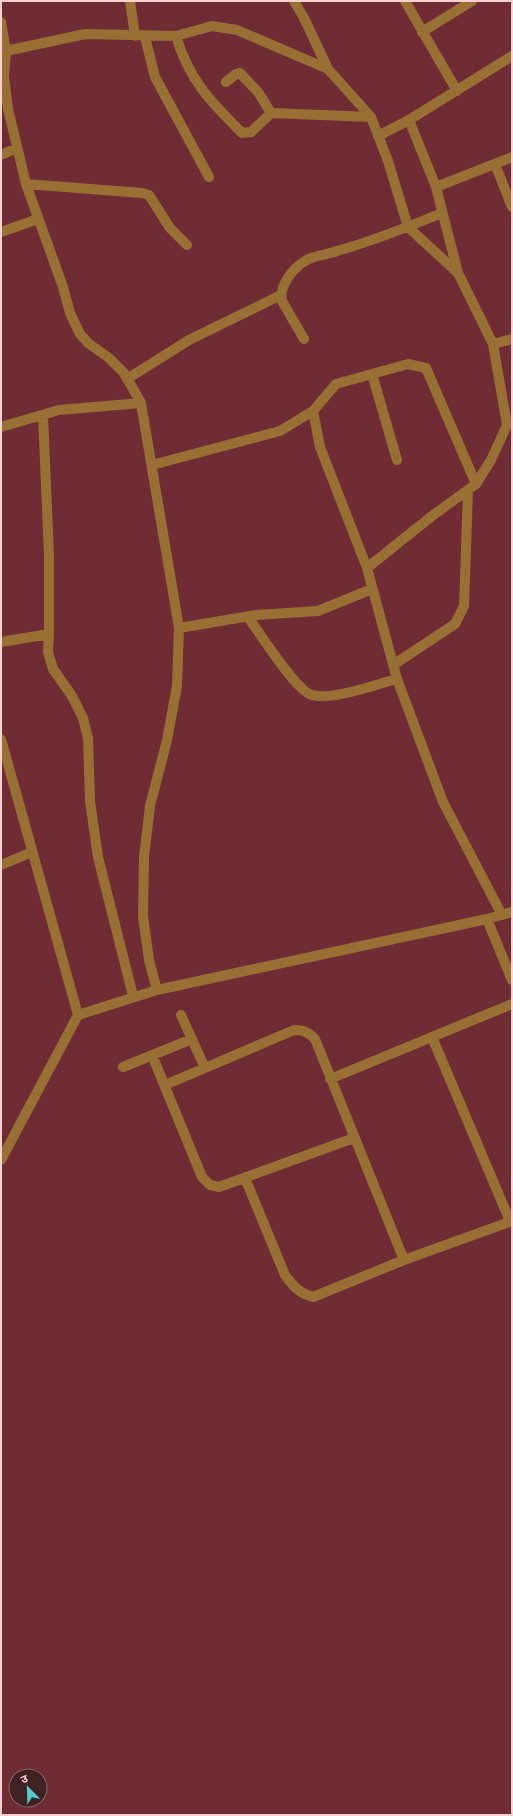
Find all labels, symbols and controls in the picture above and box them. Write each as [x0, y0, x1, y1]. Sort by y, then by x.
north arrow [8, 1768, 48, 1808]
text: उ [19, 1772, 30, 1786]

